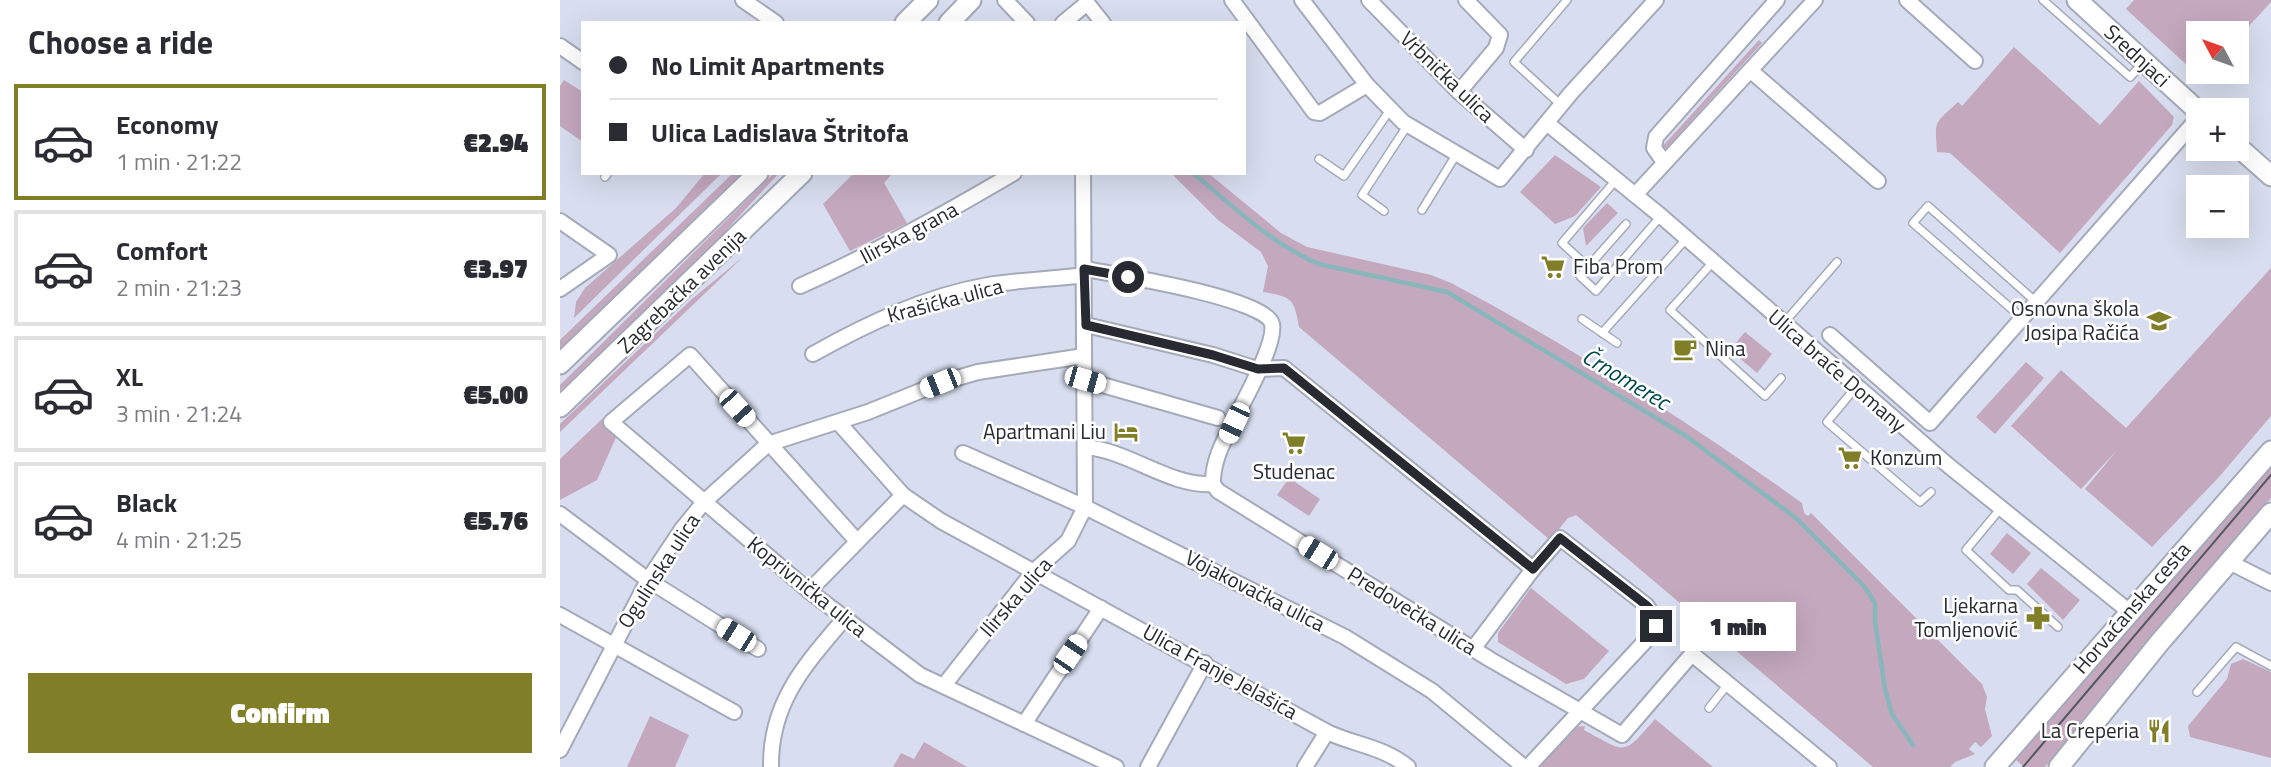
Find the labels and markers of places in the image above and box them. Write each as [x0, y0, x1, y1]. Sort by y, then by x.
place label: Fiba Prom [1573, 250, 1663, 282]
supermarket icon: Fiba Prom [1539, 253, 1567, 281]
place label: Osnovna škola Josipa Račića [2011, 292, 2139, 348]
school or university icon: Osnovna škola Josipa Račića [2145, 307, 2173, 335]
place label: Nina [1705, 332, 1746, 364]
cafe icon: Nina [1671, 335, 1699, 363]
place label: Apartmani Liu [983, 415, 1106, 447]
hotel icon: Apartmani Liu [1112, 418, 1140, 446]
supermarket icon: Studenac [1280, 429, 1308, 457]
place label: Konzum [1870, 441, 1942, 473]
supermarket icon: Konzum [1836, 444, 1864, 472]
place label: Studenac [1253, 455, 1335, 487]
place label: Ljekarna Tomljenović [1914, 589, 2018, 645]
pharmacy icon: Ljekarna Tomljenović [2024, 604, 2052, 632]
place label: La Creperia [2041, 714, 2139, 746]
restaurant icon: La Creperia [2145, 717, 2173, 745]

